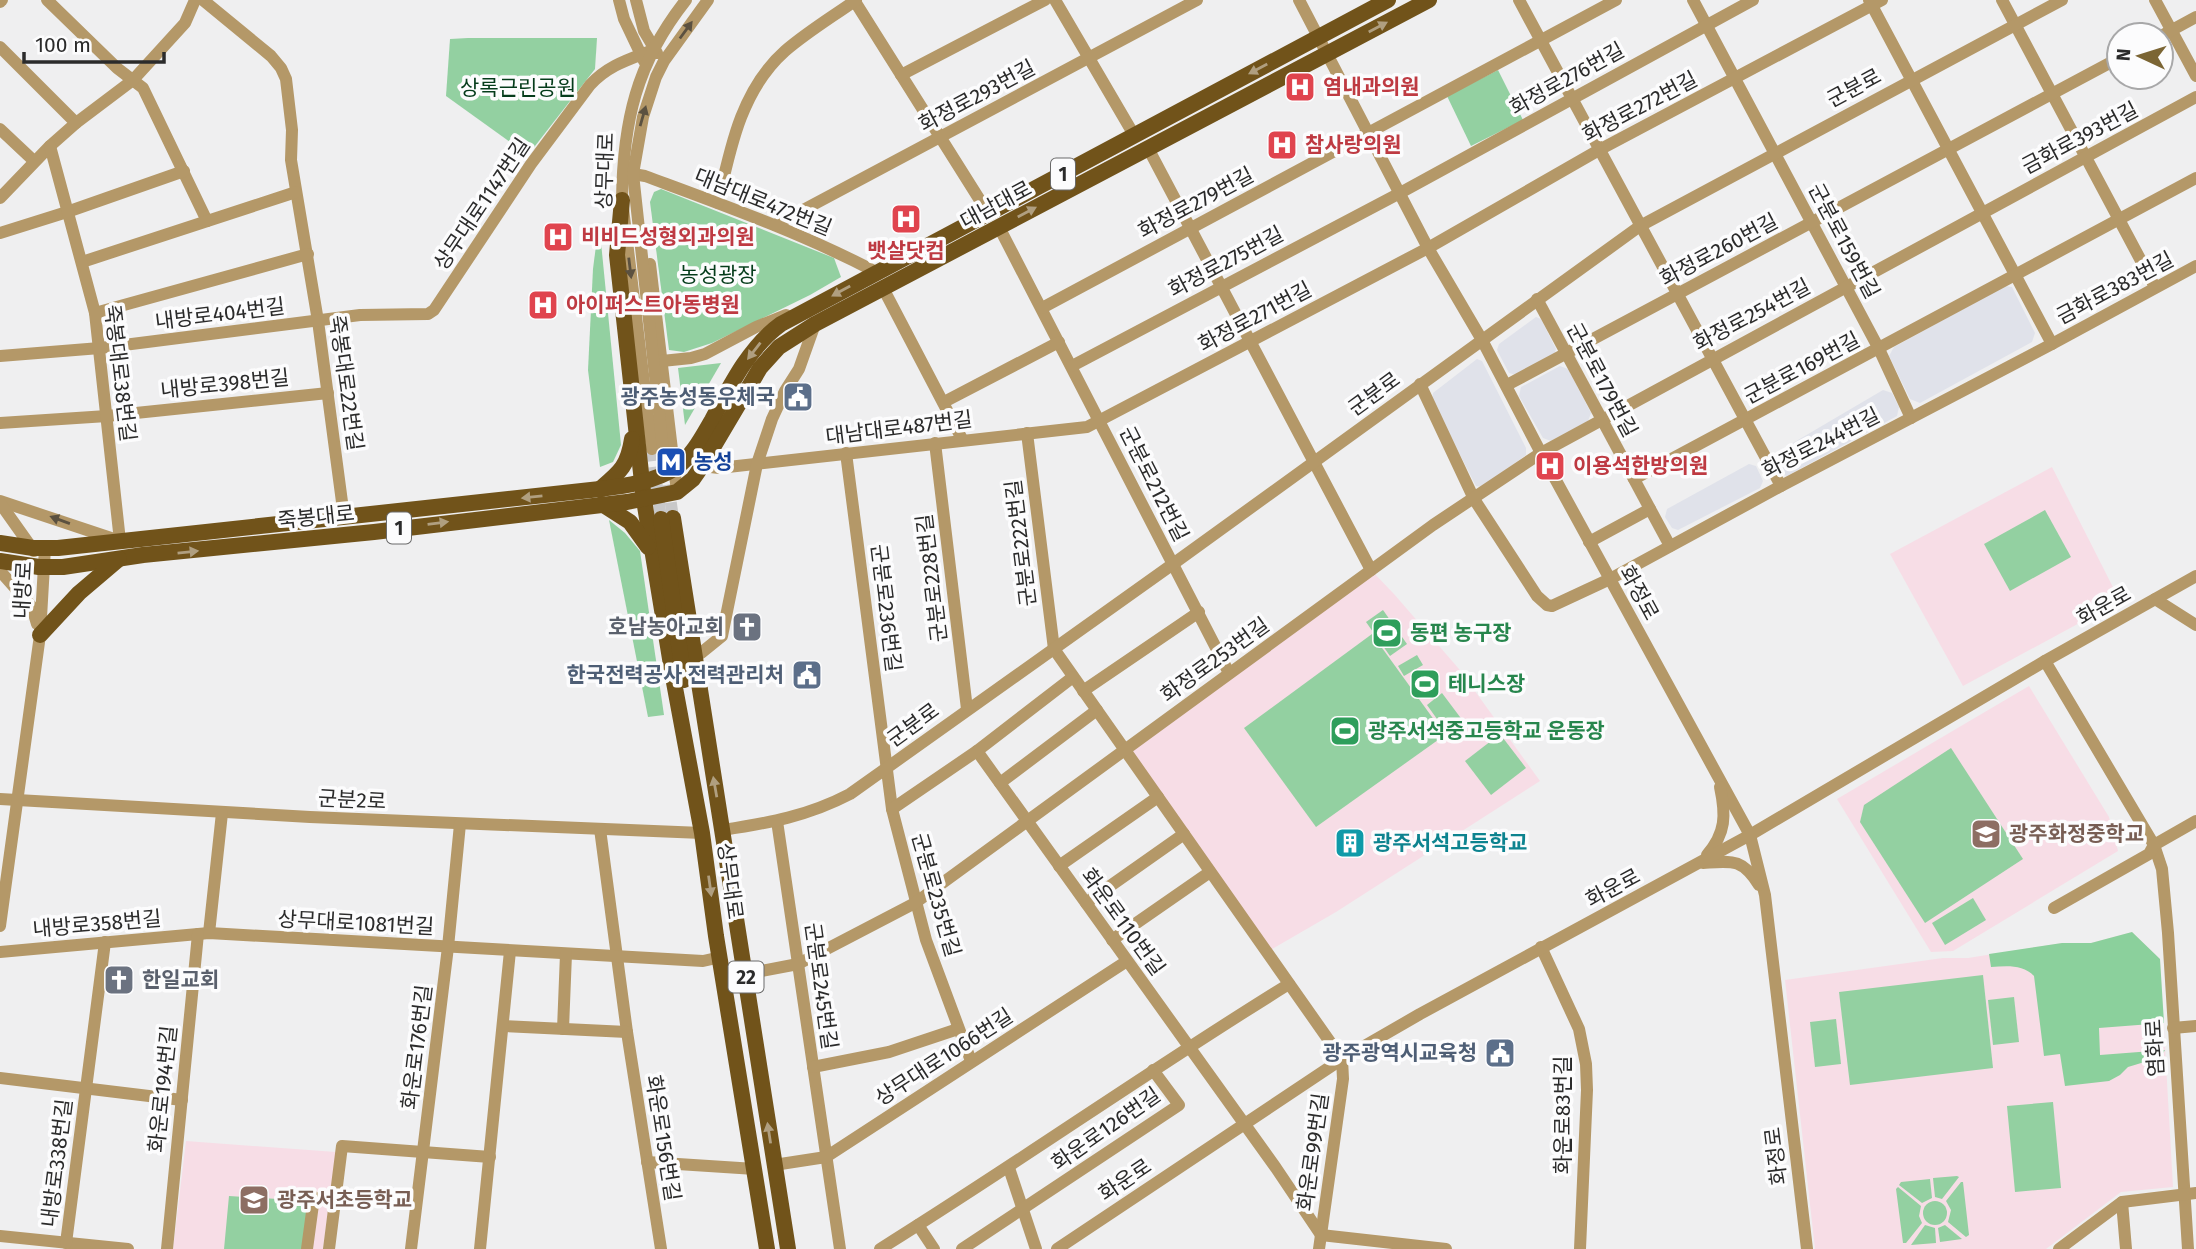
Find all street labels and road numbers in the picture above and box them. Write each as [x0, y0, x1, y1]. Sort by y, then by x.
street label: 화정로276번길 [1505, 37, 1629, 121]
street label: 화정로293번길 [914, 55, 1040, 137]
street label: 군분로 [1822, 63, 1886, 113]
street label: 화정로272번길 [1578, 66, 1702, 148]
street label: 금화로393번길 [2017, 96, 2143, 180]
street label: 상무대로 [591, 132, 619, 210]
street label: 상무대로1147번길 [428, 133, 536, 275]
road number: 1 [1051, 158, 1075, 190]
street label: 화정로279번길 [1134, 162, 1258, 244]
street label: 대남대로472번길 [690, 163, 836, 241]
street label: 대남대로 [956, 175, 1036, 235]
street label: 군분로159번길 [1803, 179, 1885, 303]
street label: 화정로260번길 [1656, 208, 1782, 292]
street label: 화정로275번길 [1164, 221, 1288, 303]
street label: 금화로383번길 [2052, 246, 2178, 330]
street label: 화정로254번길 [1689, 273, 1815, 357]
street label: 화정로271번길 [1194, 276, 1316, 358]
street label: 내방로404번길 [154, 293, 286, 335]
street label: 죽봉대로38번길 [99, 303, 141, 443]
street label: 죽봉대로22번길 [324, 313, 368, 453]
street label: 군분로179번길 [1561, 318, 1643, 442]
street label: 군분로169번길 [1740, 327, 1864, 409]
street label: 내방로398번길 [159, 364, 291, 404]
street label: 군분로 [1343, 366, 1405, 422]
street label: 화정로244번길 [1758, 402, 1884, 484]
street label: 대남대로487번길 [824, 406, 974, 450]
street label: 군분로212번길 [1114, 422, 1194, 546]
street label: 군분로222번길 [1000, 478, 1042, 608]
street label: 죽봉대로 [276, 500, 356, 534]
road number: 1 [387, 512, 411, 544]
street label: 군분로228번길 [911, 512, 953, 644]
street label: 군분로236번길 [865, 543, 907, 673]
street label: 내방로 [9, 560, 37, 620]
street label: 화정로 [1614, 561, 1664, 625]
street label: 화운로 [2072, 581, 2136, 631]
street label: 화정로253번길 [1156, 612, 1274, 708]
street label: 군분로 [882, 697, 944, 753]
street label: 군분2로 [317, 785, 387, 815]
street label: 군분로235번길 [906, 830, 966, 960]
street label: 상무대로 [712, 841, 748, 921]
street label: 화운로110번길 [1075, 863, 1171, 981]
street label: 화운로 [1581, 863, 1645, 913]
street label: 내방로358번길 [32, 905, 162, 943]
street label: 상무대로1081번길 [277, 906, 435, 940]
street label: 군분로245번길 [799, 921, 843, 1051]
road number: 22 [728, 962, 764, 993]
street label: 화운로176번길 [396, 983, 438, 1111]
street label: 상무대로1066번길 [870, 1003, 1018, 1111]
street label: 염화로 [2141, 1018, 2169, 1078]
street label: 화운로194번길 [143, 1024, 183, 1154]
street label: 화운로83번길 [1550, 1056, 1576, 1174]
street label: 화운로156번길 [640, 1073, 686, 1203]
street label: 화운로126번길 [1046, 1082, 1166, 1176]
street label: 화운로99번길 [1292, 1091, 1334, 1213]
street label: 내방로338번길 [36, 1097, 78, 1229]
street label: 화정로 [1760, 1126, 1792, 1186]
street label: 화운로 [1094, 1153, 1156, 1207]

